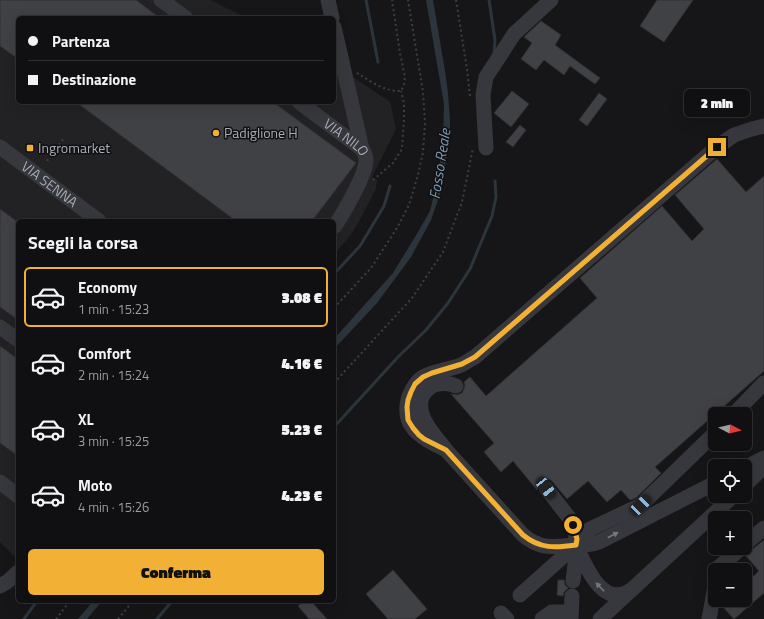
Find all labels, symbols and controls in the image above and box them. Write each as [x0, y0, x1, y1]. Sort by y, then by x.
text: Partenza [52, 30, 110, 53]
text: Destinazione [52, 68, 136, 91]
callout: 2 min [684, 89, 750, 117]
text: 2 min [701, 93, 733, 113]
street label: VIA NILO [320, 113, 375, 159]
place label: Padiglione H [224, 122, 298, 143]
water label: Fosso Reale [423, 126, 457, 201]
marker: Padiglione H [211, 128, 221, 138]
place label: Ingromarket [38, 137, 110, 158]
route end [708, 138, 726, 156]
marker: Ingromarket [25, 143, 35, 153]
street label: VIA SENNA [17, 156, 83, 212]
text: Scegli la corsa [28, 229, 138, 256]
text: Economy [78, 276, 137, 299]
icon: car [30, 279, 66, 315]
text: 3.08 € [282, 286, 322, 309]
text: 1 min · 15:23 [78, 299, 149, 319]
text: Comfort [78, 342, 131, 365]
icon: car [30, 345, 66, 381]
text: 4.16 € [282, 352, 322, 375]
text: 2 min · 15:24 [78, 365, 149, 385]
north arrow [708, 407, 752, 451]
map controls [708, 407, 752, 607]
text: XL [78, 408, 94, 431]
icon: car [30, 411, 66, 447]
text: 5.23 € [282, 418, 322, 441]
text: 3 min · 15:25 [78, 431, 149, 451]
button: locate [708, 459, 752, 503]
text: Moto [78, 474, 112, 497]
car [534, 475, 558, 501]
icon: car [30, 477, 66, 513]
text: 4.23 € [282, 484, 322, 507]
car [628, 492, 654, 518]
text: 4 min · 15:26 [78, 497, 149, 517]
button: + [708, 511, 752, 555]
route start [564, 516, 582, 534]
one-way arrow [607, 532, 619, 538]
button: Conferma [28, 549, 324, 595]
button: − [708, 563, 752, 607]
one-way arrow [596, 582, 605, 592]

